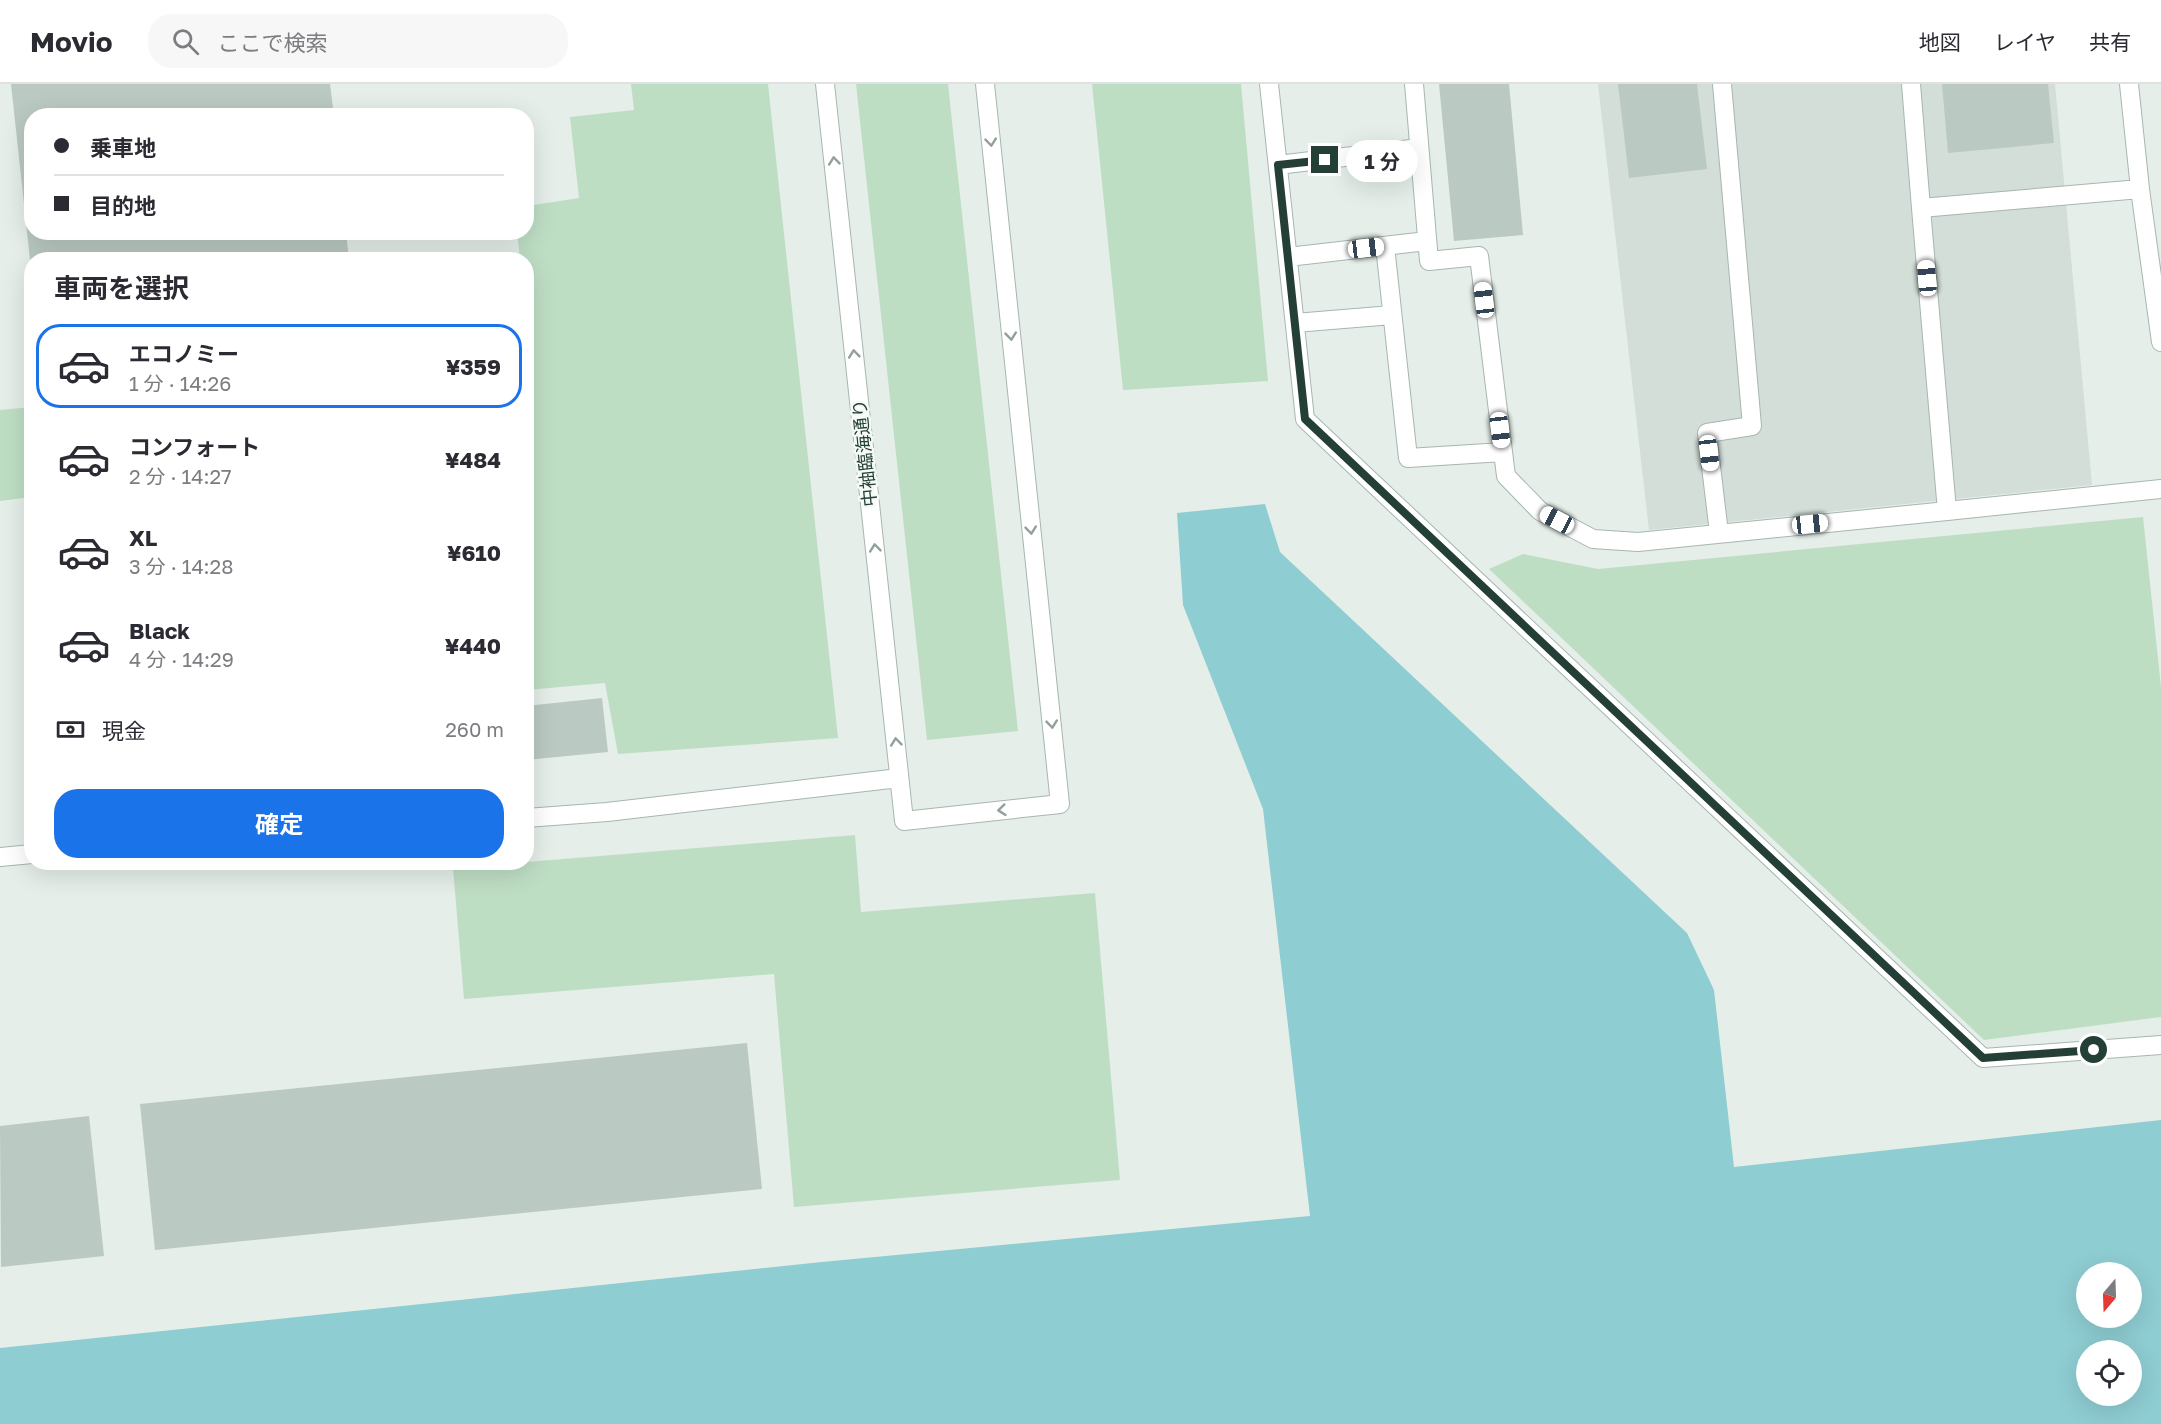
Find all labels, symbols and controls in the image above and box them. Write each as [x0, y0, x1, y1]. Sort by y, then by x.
search box [148, 14, 568, 68]
text: Movio [30, 25, 112, 58]
icon: search [169, 25, 202, 58]
text: ここで検索 [217, 29, 327, 56]
text: 地図 [1919, 29, 1961, 55]
text: レイヤ [1994, 29, 2056, 55]
text: 共有 [2089, 29, 2131, 55]
text: 乗車地 [90, 134, 156, 161]
one-way arrow [984, 138, 997, 147]
callout: 1 分 [1346, 139, 1418, 181]
route end [1311, 146, 1338, 173]
text: 1 分 [1364, 149, 1400, 173]
one-way arrow [828, 156, 840, 165]
text: 目的地 [90, 192, 156, 219]
car [1347, 237, 1385, 259]
car [1916, 259, 1938, 297]
text: 車両を選択 [54, 272, 189, 304]
car [1473, 281, 1495, 319]
one-way arrow [1004, 332, 1017, 341]
icon: car [57, 339, 111, 393]
text: エコノミー [129, 340, 239, 367]
one-way arrow [848, 350, 861, 359]
text: ¥359 [446, 353, 501, 380]
text: 1 分 · 14:26 [129, 371, 231, 395]
street label: 中袖臨海通り [847, 398, 881, 508]
car [1489, 411, 1511, 449]
icon: car [57, 432, 111, 486]
text: コンフォート [129, 433, 260, 460]
car [1698, 434, 1720, 472]
text: ¥484 [445, 446, 501, 473]
text: 2 分 · 14:27 [129, 464, 232, 488]
car [1537, 504, 1577, 536]
car [1791, 513, 1829, 535]
text: XL [129, 524, 157, 551]
icon: car [57, 525, 111, 579]
one-way arrow [1025, 526, 1037, 535]
text: ¥610 [447, 539, 501, 566]
one-way arrow [869, 544, 882, 553]
text: 3 分 · 14:28 [129, 554, 233, 578]
text: Black [129, 617, 190, 644]
icon: car [57, 618, 111, 672]
text: ¥440 [445, 632, 501, 659]
text: 4 分 · 14:29 [129, 647, 234, 671]
icon: cash [54, 713, 87, 746]
text: 現金 [102, 717, 146, 744]
text: 260 m [445, 717, 504, 741]
one-way arrow [1045, 720, 1057, 729]
one-way arrow [890, 738, 902, 747]
button: 確定 [54, 789, 504, 858]
one-way arrow [997, 803, 1006, 816]
route start [2080, 1036, 2107, 1063]
north arrow [2076, 1262, 2142, 1328]
map controls [2076, 1262, 2142, 1406]
button: locate [2076, 1340, 2142, 1406]

